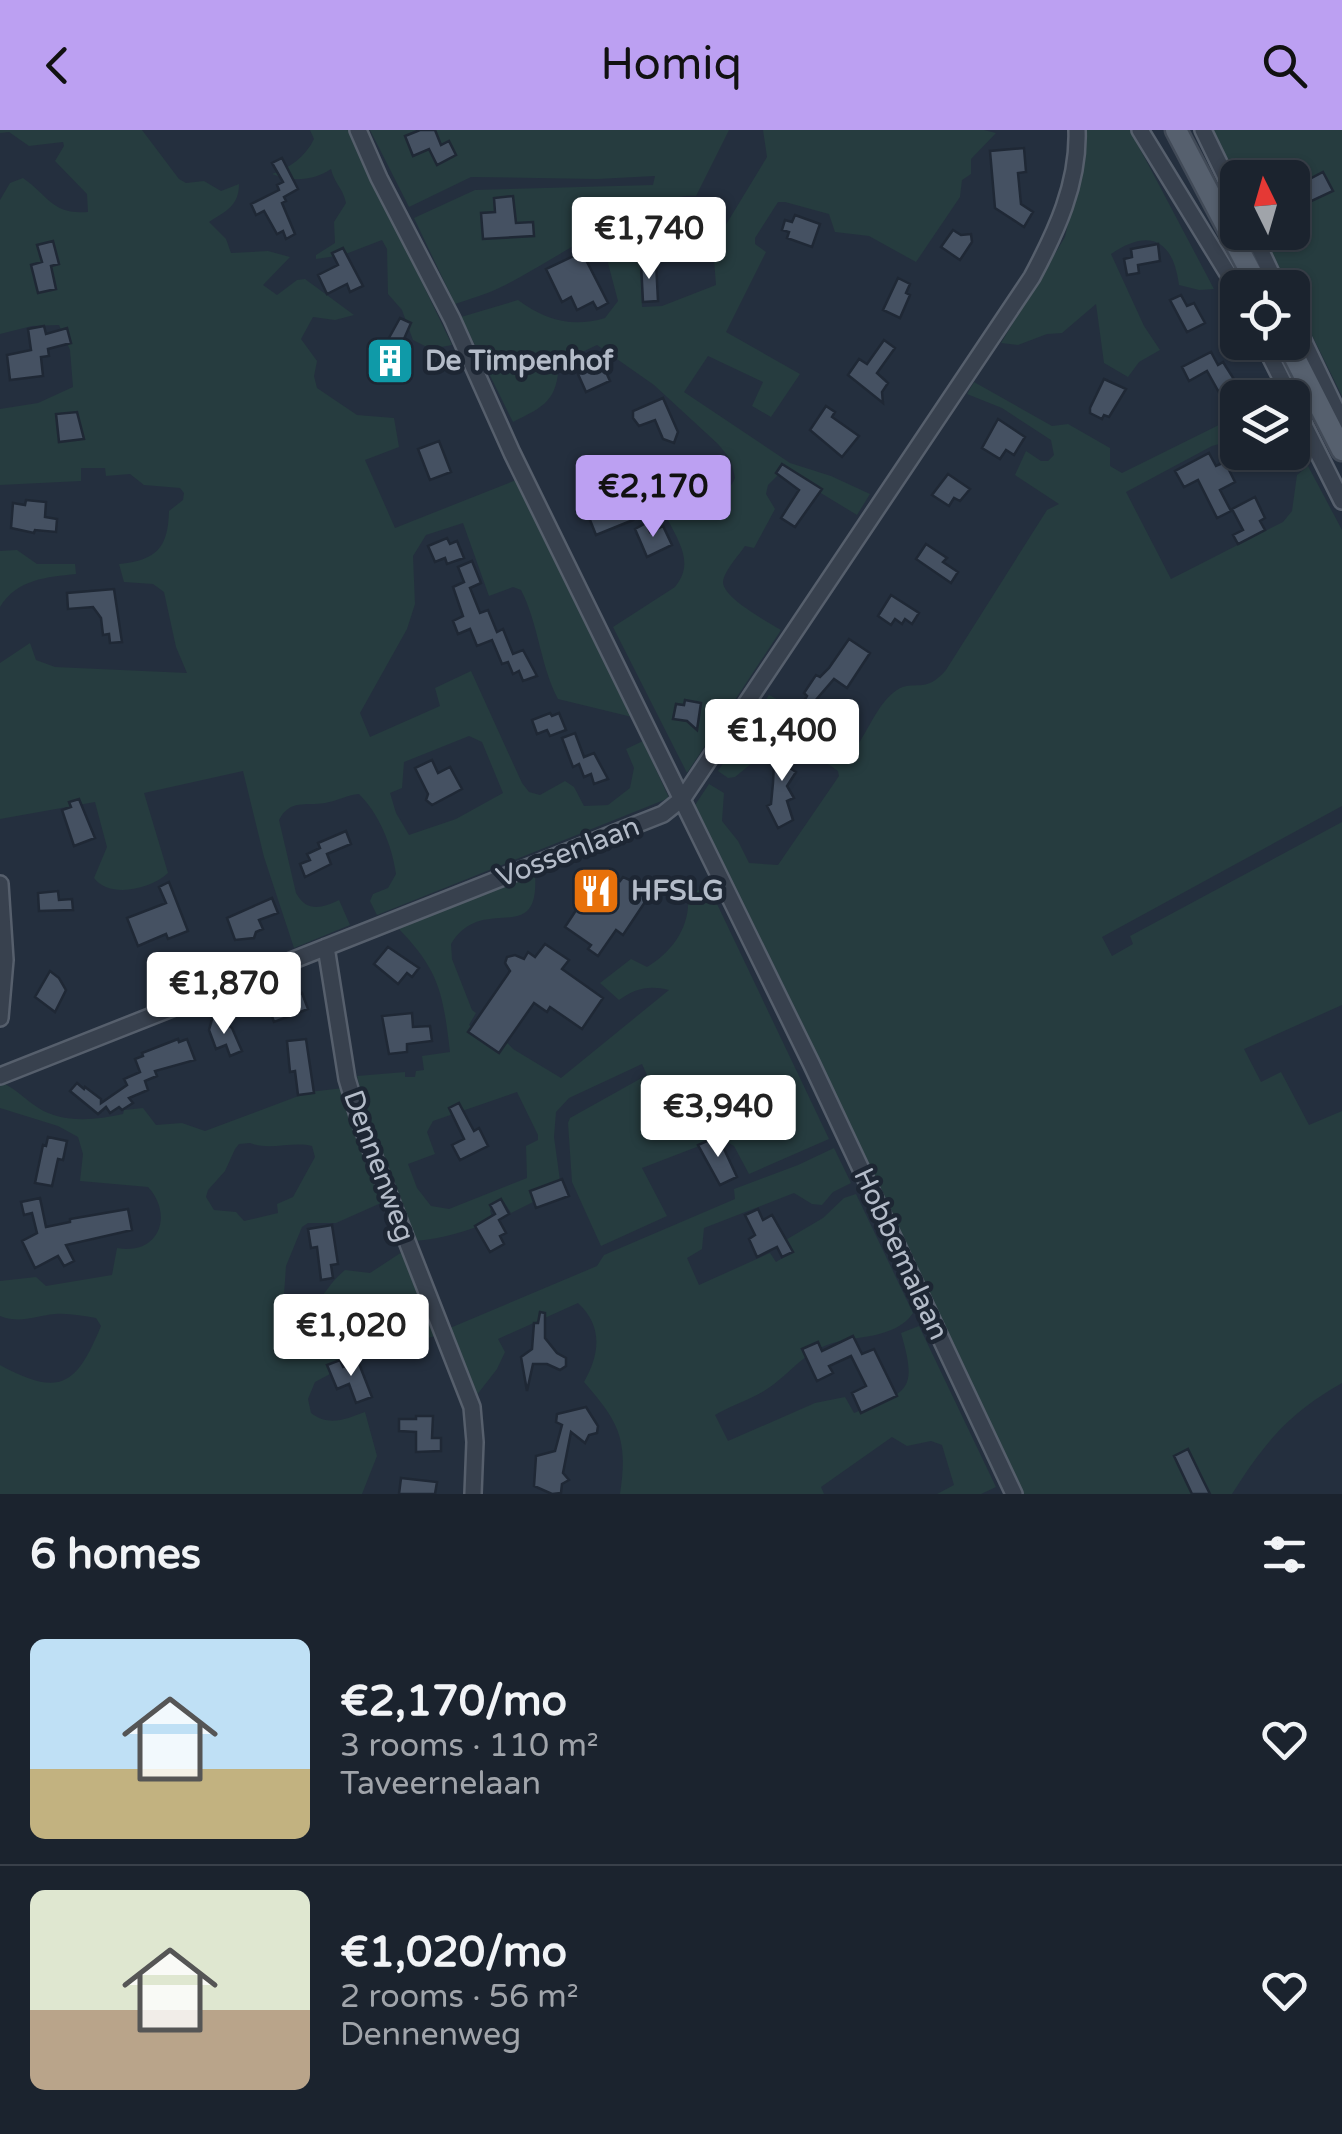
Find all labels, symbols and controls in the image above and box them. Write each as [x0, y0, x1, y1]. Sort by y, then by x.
icon: back [30, 38, 85, 93]
text: Homiq [600, 38, 742, 92]
icon: search [1257, 38, 1312, 93]
north arrow [1220, 160, 1310, 250]
map controls [1220, 160, 1310, 470]
pin: €1,740 [568, 197, 730, 282]
text: €1,740 [594, 210, 704, 248]
button: locate [1220, 270, 1310, 360]
building icon: De Timpenhof [364, 335, 416, 387]
place label: De Timpenhof [425, 344, 615, 378]
button: layers [1220, 380, 1310, 470]
pin: €2,170 [572, 455, 734, 540]
text: €2,170 [598, 468, 708, 506]
pin: €1,400 [701, 699, 863, 784]
text: €1,400 [727, 712, 837, 750]
street label: Vossenlaan [492, 809, 644, 895]
restaurant icon: HFSLG [570, 865, 622, 917]
place label: HFSLG [631, 874, 724, 908]
pin: €1,870 [143, 952, 305, 1037]
text: €1,870 [169, 965, 279, 1003]
pin: €3,940 [637, 1075, 799, 1160]
street label: Dennenweg [336, 1086, 422, 1246]
text: €3,940 [663, 1088, 773, 1126]
street label: Hobbemalaan [846, 1163, 956, 1345]
pin: €1,020 [270, 1294, 432, 1379]
text: €1,020 [296, 1307, 406, 1345]
icon: filters [1257, 1527, 1312, 1582]
text: 6 homes [30, 1529, 201, 1580]
text: €2,170/mo [340, 1676, 567, 1727]
icon: home [110, 1679, 230, 1799]
icon: heart [1257, 1712, 1312, 1767]
text: 3 rooms · 110 m² [340, 1727, 599, 1765]
text: Taveernelaan [340, 1765, 541, 1803]
text: €1,020/mo [340, 1927, 567, 1978]
icon: home [110, 1930, 230, 2050]
icon: heart [1257, 1963, 1312, 2018]
text: 2 rooms · 56 m² [340, 1978, 579, 2016]
text: Dennenweg [340, 2016, 521, 2054]

